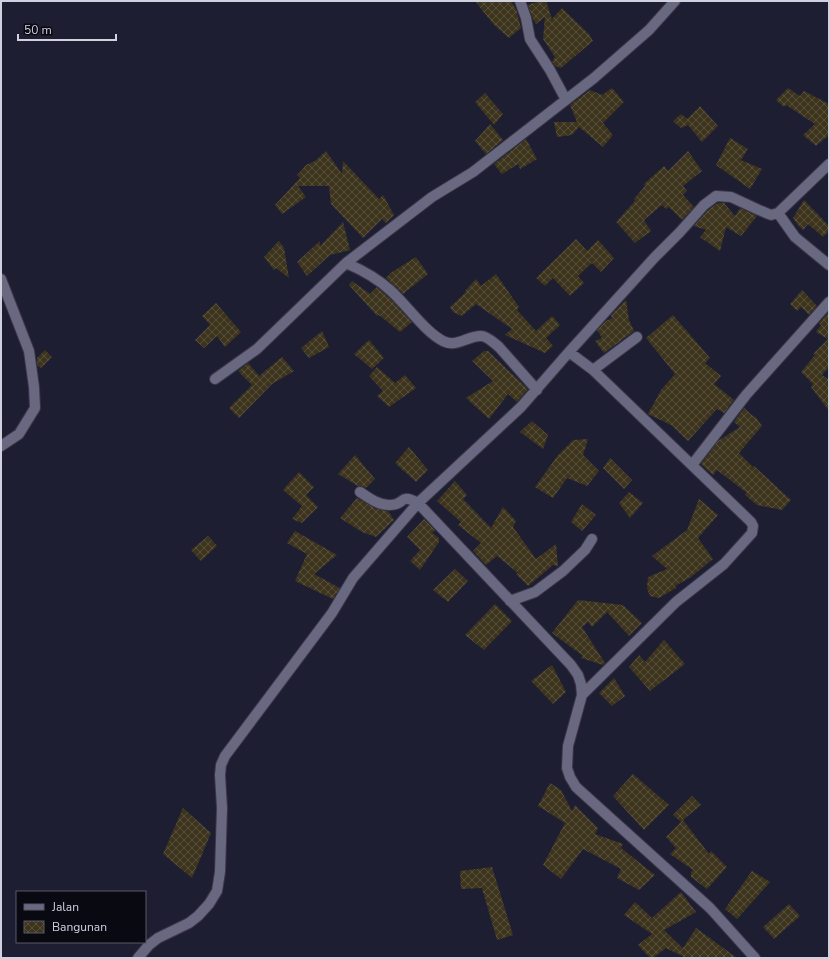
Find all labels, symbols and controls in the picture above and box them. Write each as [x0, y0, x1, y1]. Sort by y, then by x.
scale bar [18, 16, 116, 42]
text: 50 m [24, 22, 52, 38]
legend [16, 891, 146, 943]
text: Jalan [51, 899, 79, 915]
text: Bangunan [52, 919, 107, 935]

